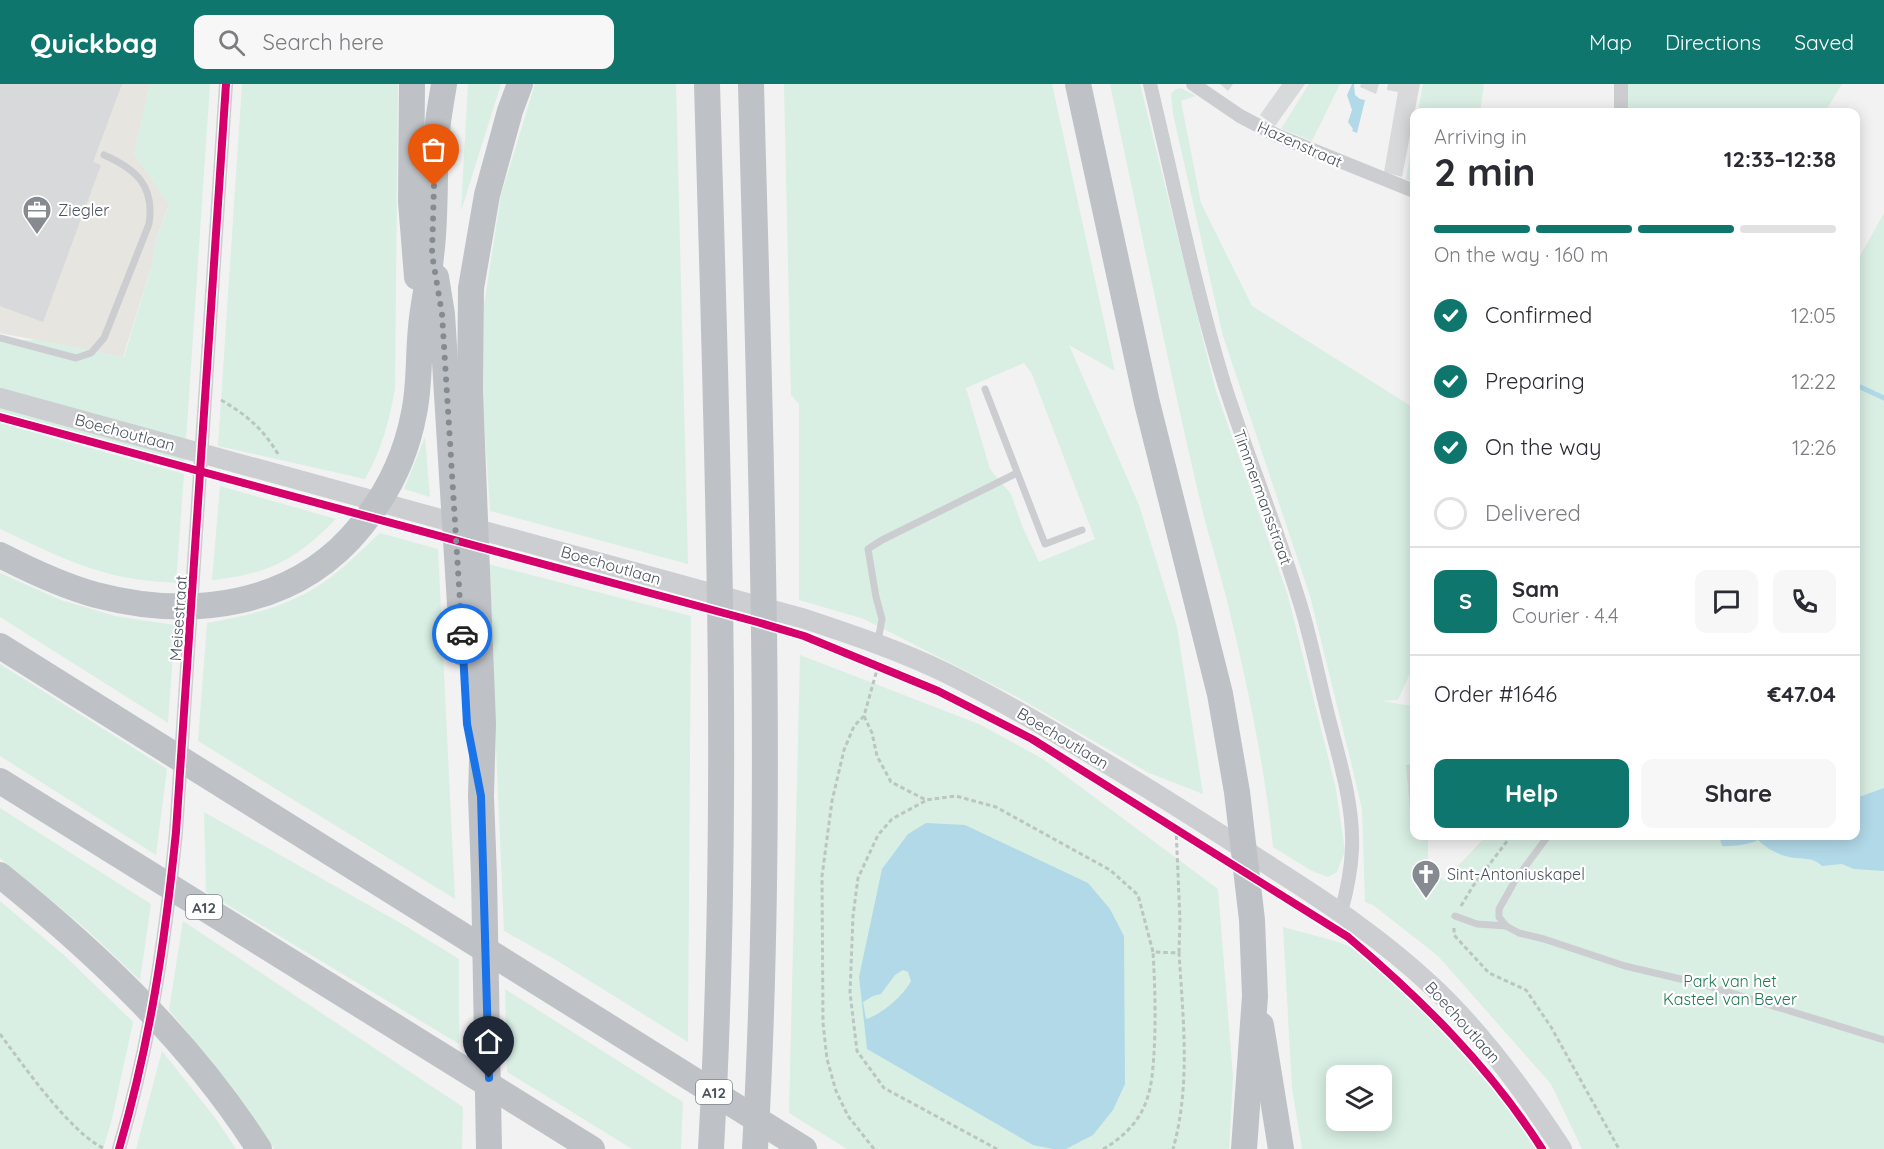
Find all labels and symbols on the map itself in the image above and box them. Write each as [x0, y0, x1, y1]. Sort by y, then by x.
street label: Hazenstraat [1254, 116, 1346, 172]
pin [408, 124, 459, 186]
office icon: Ziegler [21, 194, 53, 236]
place label: Ziegler [58, 200, 109, 220]
street label: Boechoutlaan [73, 409, 177, 455]
street label: Timmermansstraat [1229, 427, 1297, 567]
street label: Boechoutlaan [559, 541, 663, 589]
street label: Meisestraat [165, 574, 191, 662]
courier [432, 604, 492, 664]
street label: Boechoutlaan [1014, 703, 1112, 773]
church icon: Sint-Antoniuskapel [1410, 858, 1442, 900]
place label: Sint-Antoniuskapel [1447, 864, 1585, 884]
road number: A12 [186, 895, 222, 919]
park label: Park van het Kasteel van Bever [1663, 971, 1797, 1009]
street label: Boechoutlaan [1421, 977, 1505, 1067]
pin [463, 1016, 514, 1078]
road number: A12 [696, 1080, 732, 1104]

